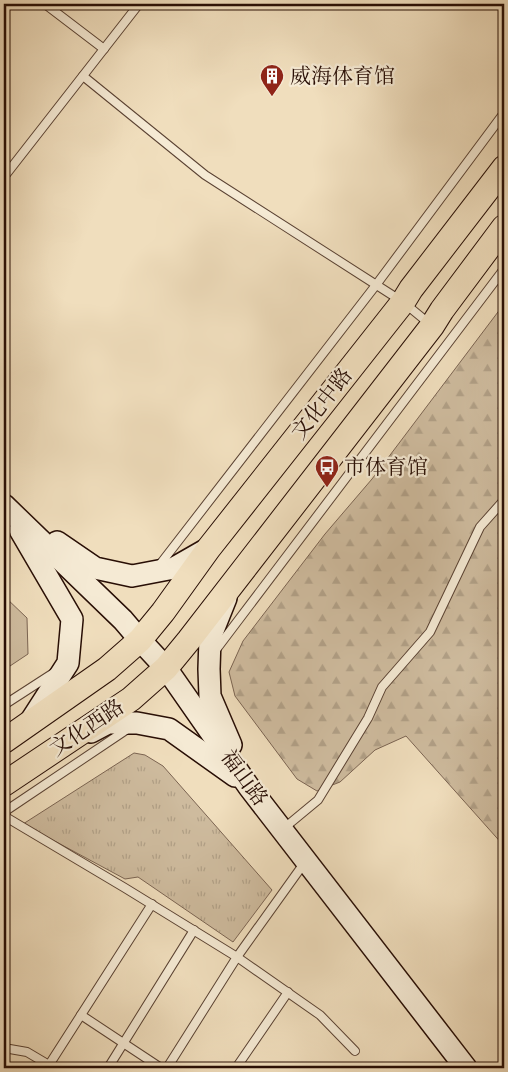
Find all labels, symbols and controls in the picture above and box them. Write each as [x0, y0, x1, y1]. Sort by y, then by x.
place label: 威海体育馆 [290, 62, 395, 91]
building icon: 威海体育馆 [259, 63, 285, 97]
street label: 文化中路 [285, 362, 359, 446]
place label: 市体育馆 [344, 453, 428, 482]
bus stop icon: 市体育馆 [314, 454, 340, 488]
street label: 文化西路 [44, 692, 130, 764]
street label: 福山路 [214, 744, 274, 812]

